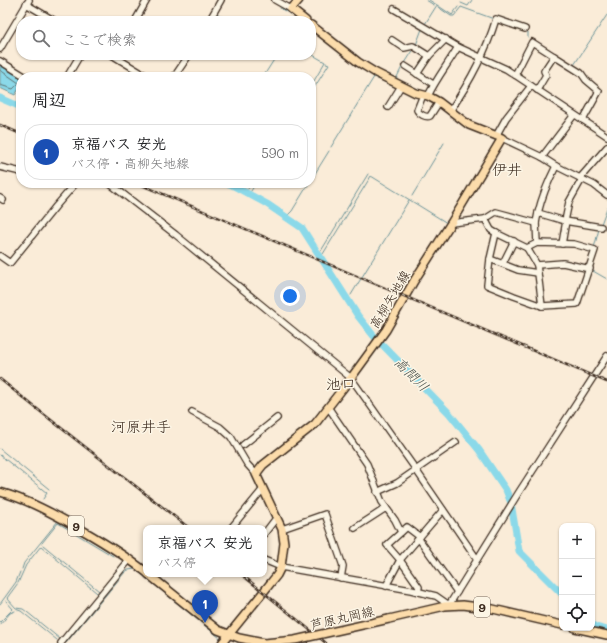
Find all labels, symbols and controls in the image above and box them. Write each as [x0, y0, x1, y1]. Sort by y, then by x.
search box [16, 16, 316, 60]
icon: search [30, 27, 52, 49]
text: ここで検索 [62, 29, 137, 49]
text: 周辺 [32, 88, 66, 110]
text: 京福バス 安光 [71, 133, 166, 153]
text: 1 [43, 144, 49, 161]
text: 590 m [261, 144, 299, 161]
text: バス停 · 高柳矢地線 [71, 154, 189, 171]
district label: 伊井 [492, 159, 522, 179]
street label: 高柳矢地線 [365, 266, 414, 331]
your location [280, 286, 300, 306]
water label: 高間川 [390, 352, 434, 396]
district label: 池口 [326, 373, 356, 393]
district label: 河原井手 [111, 416, 171, 436]
road number: 9 [68, 516, 84, 536]
map controls [559, 523, 595, 631]
button: + [559, 523, 595, 559]
popup [143, 525, 267, 577]
text: 京福バス 安光 [157, 532, 253, 552]
text: バス停 [157, 553, 196, 570]
button: − [559, 559, 595, 595]
pin: 1 [192, 590, 218, 623]
button: locate [559, 595, 595, 631]
road number: 9 [474, 597, 490, 617]
street label: 芦原丸岡線 [308, 601, 377, 633]

